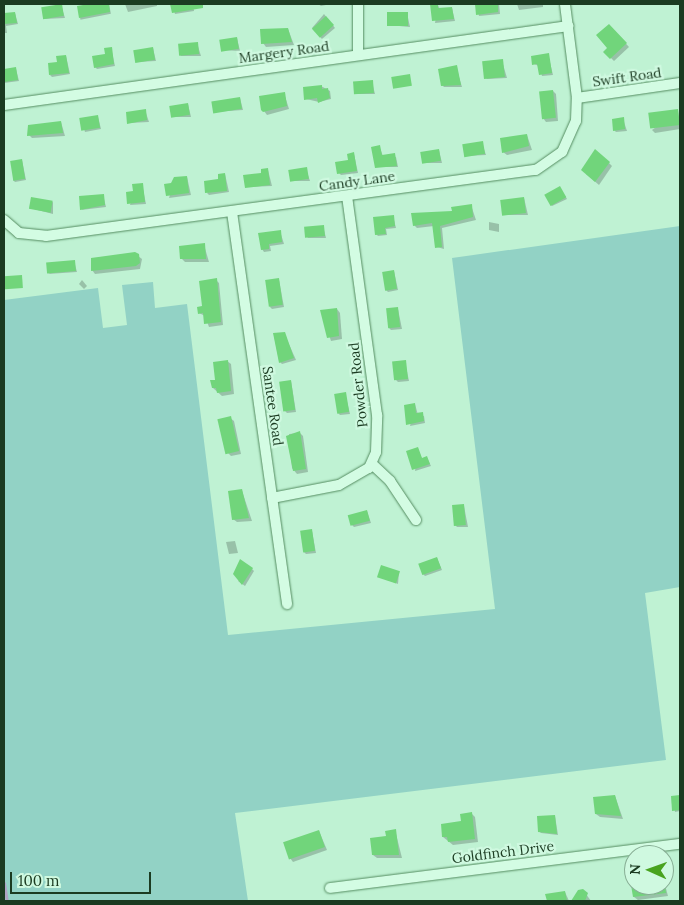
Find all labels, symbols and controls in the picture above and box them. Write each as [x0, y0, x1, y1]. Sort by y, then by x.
street label: Margery Road [238, 37, 330, 67]
street label: Swift Road [591, 64, 663, 90]
street label: Candy Lane [318, 167, 396, 195]
street label: Powder Road [345, 342, 371, 428]
street label: Santee Road [259, 365, 287, 447]
street label: Goldfinch Drive [451, 837, 555, 867]
north arrow [624, 845, 674, 895]
scale bar [12, 862, 154, 894]
text: N [626, 864, 644, 875]
text: 100 m [18, 871, 59, 890]

